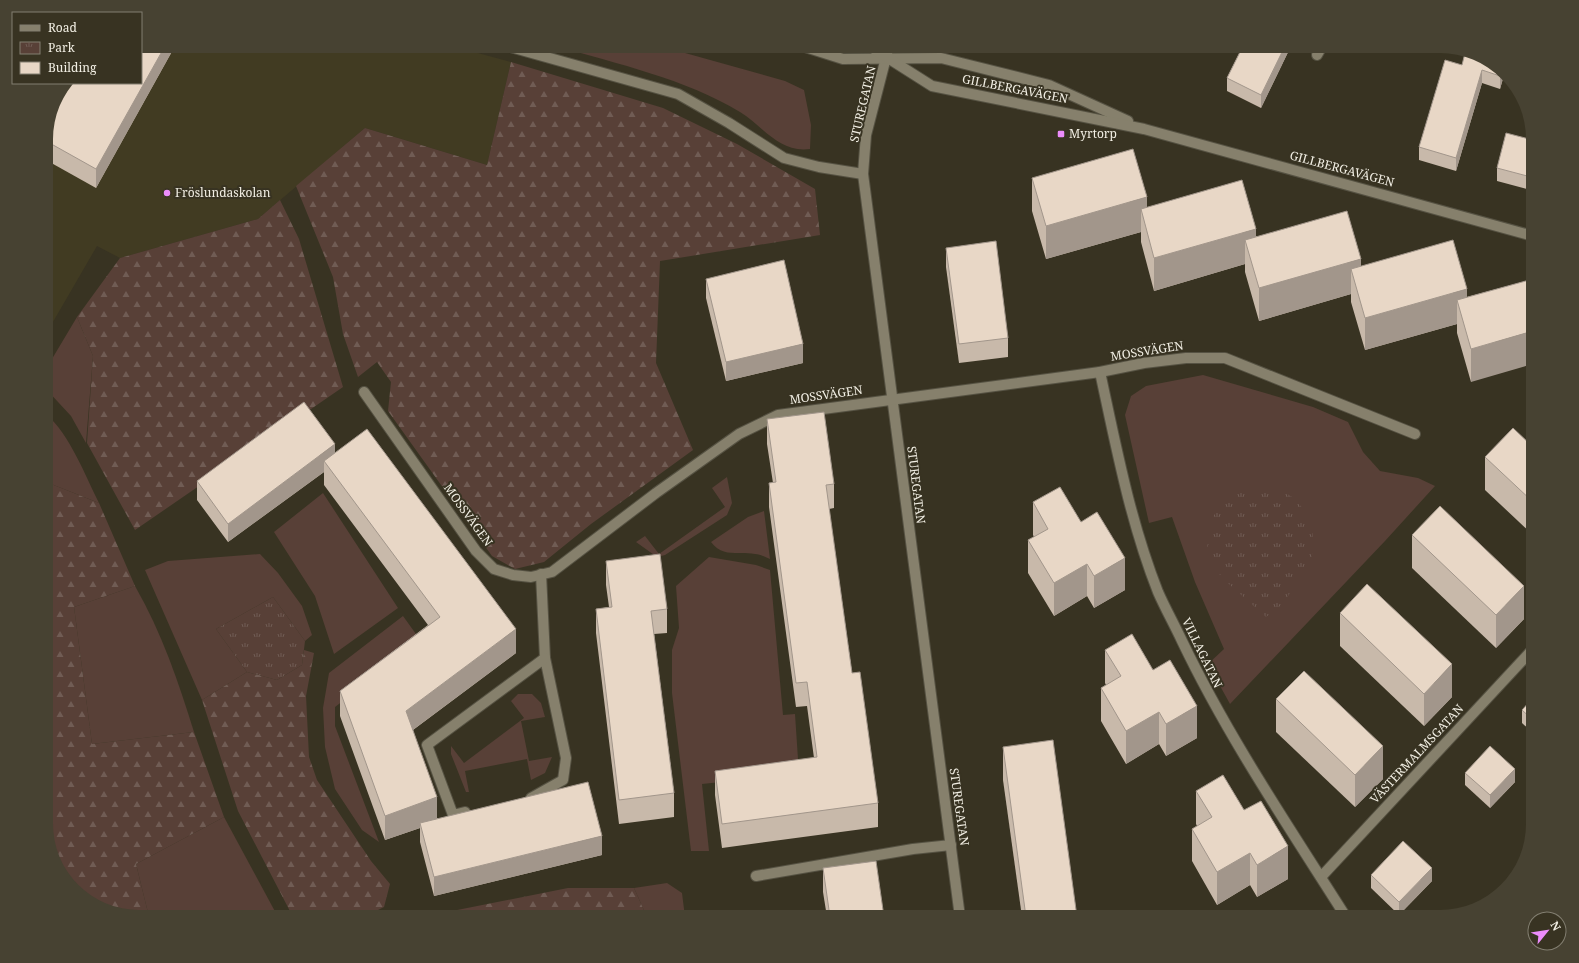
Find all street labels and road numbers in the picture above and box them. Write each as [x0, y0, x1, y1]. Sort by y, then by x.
street label: STUREGATAN [845, 64, 880, 144]
street label: GILLBERGAVÄGEN [961, 70, 1069, 107]
street label: GILLBERGAVÄGEN [1288, 146, 1396, 191]
street label: MOSSVÄGEN [1109, 336, 1185, 365]
street label: MOSSVÄGEN [788, 381, 864, 408]
street label: STUREGATAN [903, 445, 930, 525]
street label: MOSSVÄGEN [440, 480, 497, 549]
street label: VILLAGATAN [1178, 615, 1227, 691]
street label: VÄSTERMALMSGATAN [1366, 700, 1467, 807]
street label: STUREGATAN [946, 767, 973, 847]

